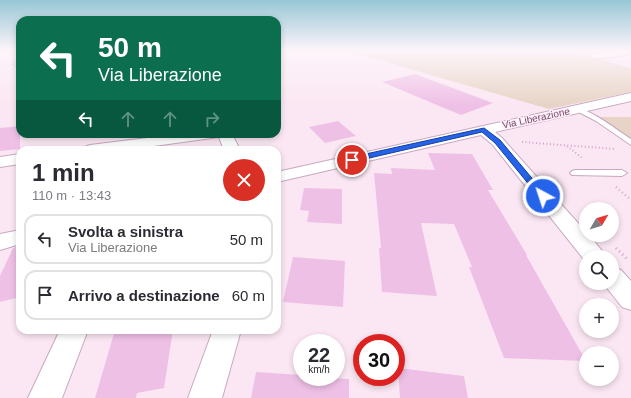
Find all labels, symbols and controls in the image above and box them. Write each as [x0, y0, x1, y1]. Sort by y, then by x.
icon: left [32, 32, 84, 84]
text: 50 m [98, 32, 162, 63]
text: Via Liberazione [98, 65, 222, 85]
street label: Via Liberazione [501, 105, 571, 131]
icon: left [75, 108, 97, 130]
icon: ahead [117, 108, 139, 130]
icon: ahead [159, 108, 181, 130]
icon: right [201, 108, 223, 130]
pin [335, 143, 369, 177]
icon: arrive [341, 149, 363, 171]
text: 1 min [32, 159, 95, 186]
button: close [223, 159, 265, 201]
position arrow [522, 175, 564, 217]
text: 110 m · 13:43 [32, 188, 111, 203]
north arrow [579, 202, 619, 242]
map controls [579, 202, 619, 386]
text: Svolta a sinistra [68, 223, 183, 240]
icon: left [34, 228, 56, 250]
text: 50 m [230, 231, 263, 248]
text: Via Liberazione [68, 240, 157, 255]
button: search [579, 250, 619, 290]
icon: arrive [34, 284, 56, 306]
text: Arrivo a destinazione [68, 287, 220, 304]
text: 60 m [232, 287, 265, 304]
button: + [579, 298, 619, 338]
speed limit sign: 30 [353, 334, 405, 386]
text: 22 [308, 344, 330, 366]
button: − [579, 346, 619, 386]
text: km/h [308, 364, 330, 375]

